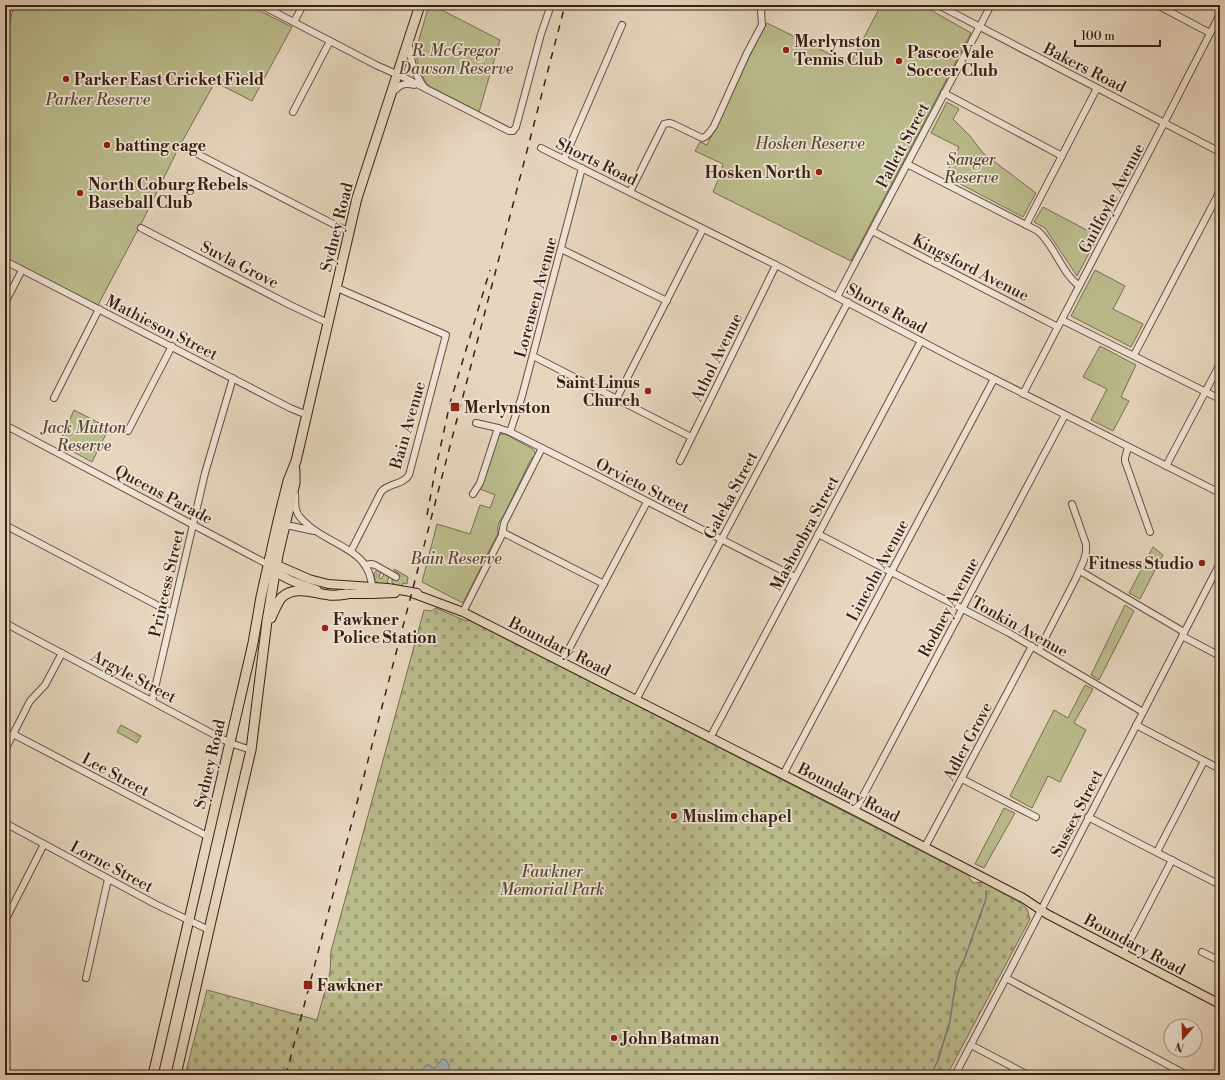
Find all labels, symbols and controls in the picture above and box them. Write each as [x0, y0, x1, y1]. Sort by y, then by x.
scale bar [1075, 22, 1160, 48]
text: 100 m [1081, 29, 1115, 44]
place label: Merlynston Tennis Club [794, 32, 883, 70]
street label: Bakers Road [1039, 38, 1129, 97]
park label: R. McGregor Dawson Reserve [398, 41, 514, 79]
place label: Pascoe Vale Soccer Club [907, 43, 998, 81]
marker: Merlynston Tennis Club [781, 45, 791, 55]
marker: Pascoe Vale Soccer Club [894, 56, 904, 66]
place label: Parker East Cricket Field [74, 70, 264, 90]
marker: Parker East Cricket Field [61, 74, 71, 84]
park label: Parker Reserve [45, 90, 151, 110]
street label: Pallett Street [872, 99, 934, 192]
street label: Shorts Road [553, 134, 641, 190]
park label: Hosken Reserve [754, 134, 865, 154]
place label: batting cage [115, 136, 207, 156]
marker: batting cage [102, 140, 112, 150]
street label: Guilfoyle Avenue [1074, 140, 1149, 257]
park label: Sanger Reserve [943, 150, 999, 188]
place label: Hosken North [705, 163, 811, 183]
marker: Hosken North [814, 167, 824, 177]
place label: North Coburg Rebels Baseball Club [88, 175, 248, 213]
street label: Sydney Road [316, 181, 358, 274]
marker: North Coburg Rebels Baseball Club [75, 188, 85, 198]
street label: Kingsford Avenue [909, 230, 1032, 306]
street label: Lorensen Avenue [510, 234, 562, 360]
street label: Suvla Grove [197, 237, 282, 293]
street label: Shorts Road [843, 279, 930, 338]
street label: Mathieson Street [102, 291, 221, 365]
street label: Athol Avenue [686, 310, 747, 406]
place label: Saint Linus Church [557, 373, 640, 411]
street label: Bain Avenue [386, 379, 430, 472]
marker: Saint Linus Church [643, 386, 653, 396]
place label: Merlynston [464, 398, 551, 418]
marker: Merlynston [449, 401, 461, 413]
park label: Jack Mutton Reserve [40, 418, 127, 456]
street label: Galeka Street [699, 448, 763, 543]
street label: Orvieto Street [592, 454, 693, 518]
street label: Queens Parade [111, 461, 216, 529]
street label: Mashoobra Street [766, 472, 844, 594]
street label: Lincoln Avenue [843, 516, 913, 625]
street label: Princess Street [145, 527, 189, 639]
park label: Bain Reserve [409, 549, 502, 569]
street label: Rodney Avenue [914, 554, 984, 661]
place label: Fitness Studio [1088, 554, 1194, 574]
marker: Fitness Studio [1197, 558, 1207, 568]
street label: Tonkin Avenue [968, 592, 1071, 662]
place label: Fawkner Police Station [333, 610, 437, 648]
street label: Boundary Road [504, 612, 614, 681]
marker: Fawkner Police Station [320, 623, 330, 633]
street label: Argyle Street [87, 646, 180, 708]
street label: Adler Grove [938, 699, 997, 785]
street label: Sydney Road [190, 718, 230, 811]
street label: Lee Street [78, 749, 153, 801]
street label: Boundary Road [793, 758, 903, 827]
street label: Sussex Street [1046, 766, 1108, 860]
place label: Muslim chapel [682, 807, 792, 827]
marker: Muslim chapel [669, 811, 679, 821]
street label: Lorne Street [67, 837, 157, 897]
park label: Fawkner Memorial Park [499, 862, 605, 900]
street label: Boundary Road [1080, 909, 1189, 980]
place label: Fawkner [317, 976, 383, 996]
marker: Fawkner [302, 979, 314, 991]
north arrow [1163, 1018, 1203, 1058]
place label: John Batman [620, 1029, 719, 1049]
marker: John Batman [609, 1033, 619, 1043]
text: N [1173, 1038, 1186, 1055]

